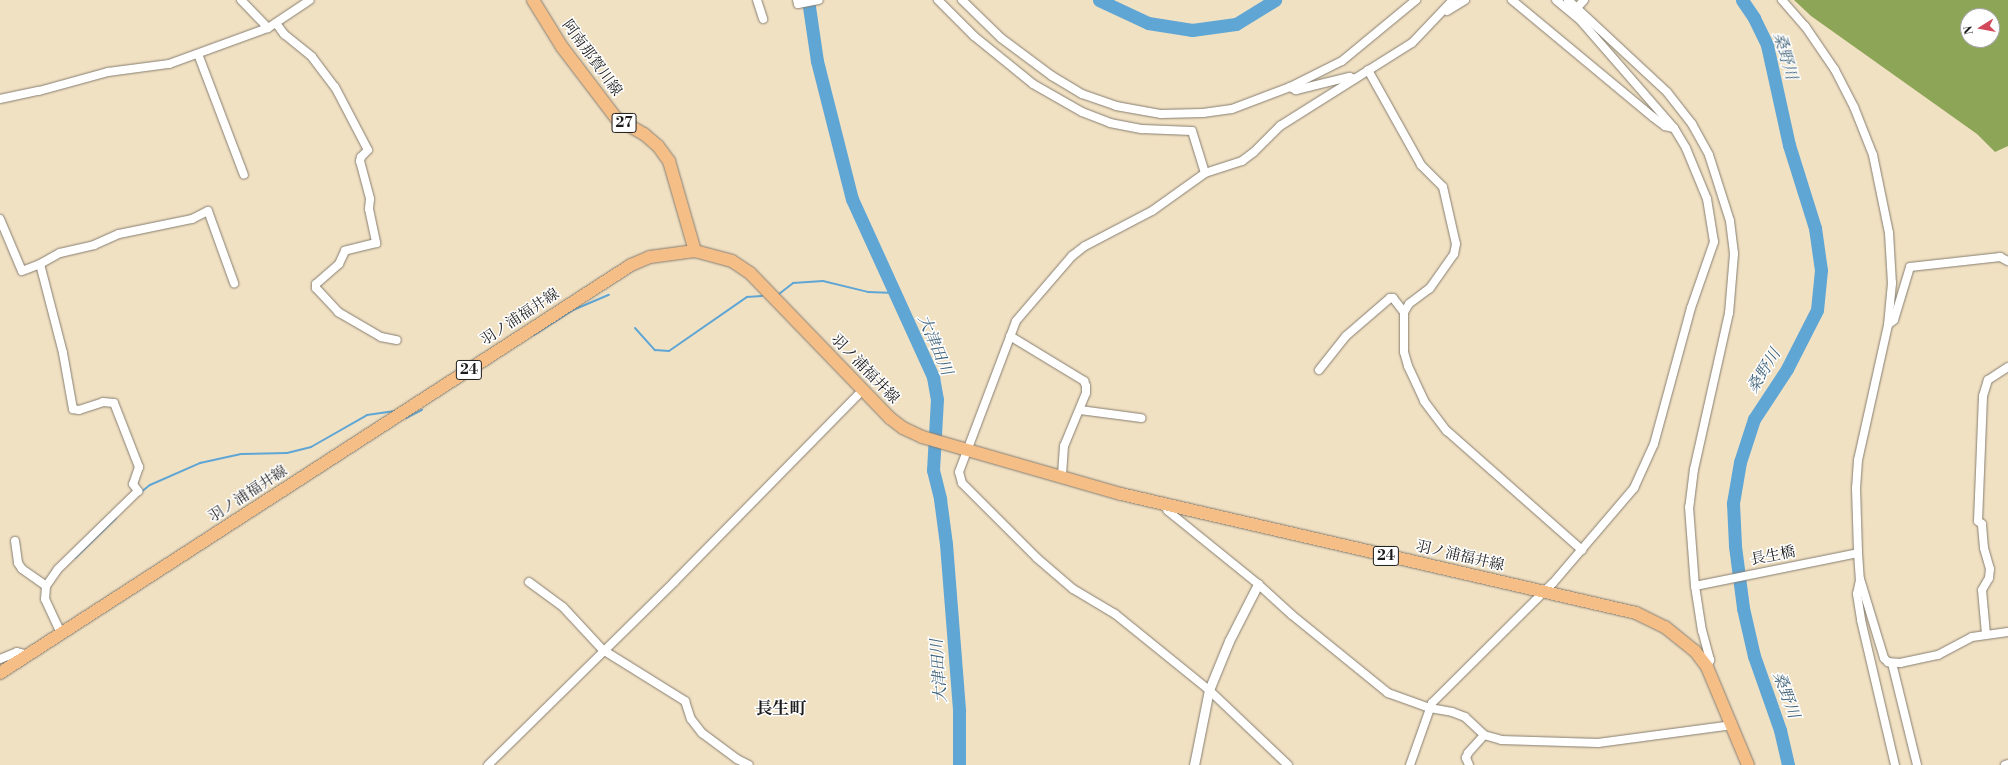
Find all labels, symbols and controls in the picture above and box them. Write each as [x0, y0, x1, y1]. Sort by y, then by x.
north arrow [1960, 8, 2000, 48]
street label: 阿南那賀川線 [558, 16, 626, 100]
text: N [1962, 24, 1977, 36]
water label: 桑野川 [1769, 30, 1801, 82]
road number: 27 [611, 111, 637, 135]
street label: 羽ノ浦福井線 [477, 285, 563, 349]
water label: 大津田川 [914, 312, 956, 378]
street label: 羽ノ浦福井線 [827, 330, 903, 408]
water label: 桑野川 [1743, 346, 1785, 396]
road number: 24 [455, 358, 483, 382]
street label: 羽ノ浦福井線 [205, 462, 291, 526]
street label: 羽ノ浦福井線 [1414, 537, 1506, 575]
street label: 長生橋 [1749, 543, 1797, 569]
road number: 24 [1372, 544, 1400, 568]
water label: 大津田川 [927, 638, 951, 704]
water label: 桑野川 [1769, 669, 1803, 721]
district label: 長生町 [756, 700, 806, 720]

